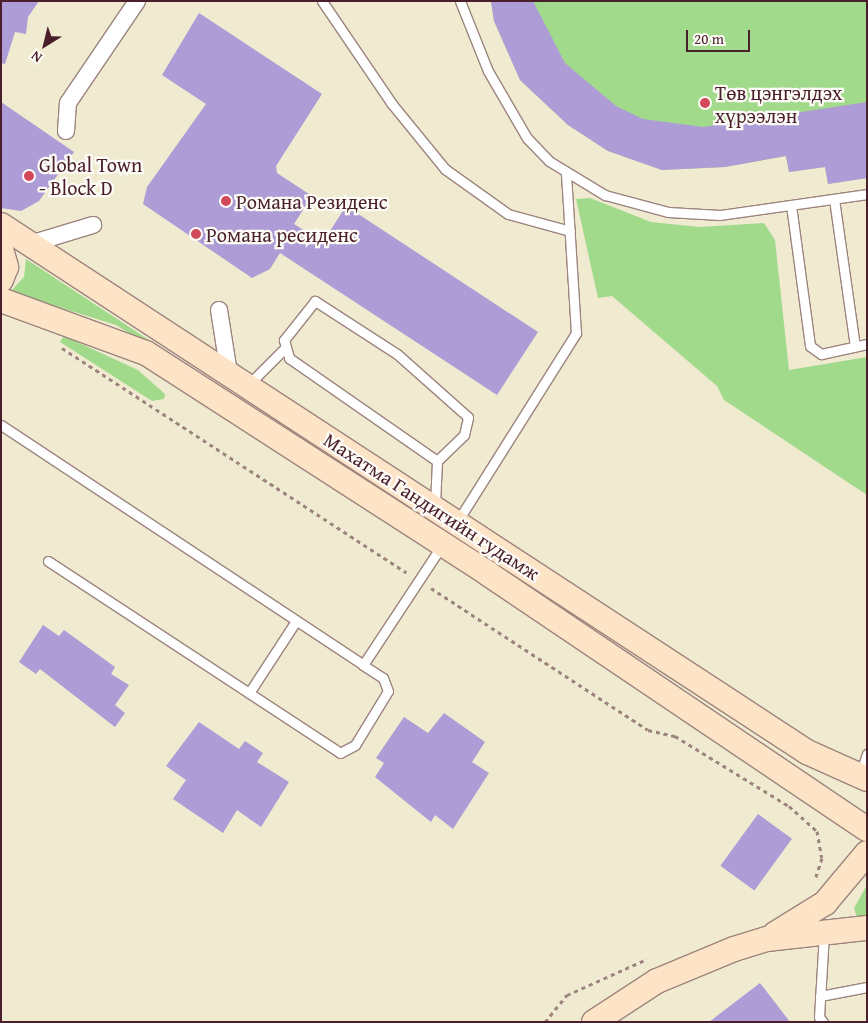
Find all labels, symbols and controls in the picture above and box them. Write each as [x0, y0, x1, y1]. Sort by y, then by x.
north arrow [20, 20, 70, 70]
scale bar [688, 20, 752, 52]
text: 20 m [694, 28, 724, 49]
text: N [27, 46, 46, 68]
place label: Төв цэнгэлдэх хүрээлэн [715, 80, 842, 127]
marker: Төв цэнгэлдэх хүрээлэн [699, 97, 711, 109]
place label: Global Town - Block D [39, 153, 142, 200]
marker: Global Town - Block D [23, 170, 35, 182]
place label: Романа Резиденс [236, 189, 388, 213]
marker: Романа Резиденс [220, 195, 232, 207]
place label: Романа ресиденс [206, 222, 358, 246]
marker: Романа ресиденс [190, 228, 202, 240]
street label: Махатма Гандигийн гудамж [320, 427, 544, 585]

